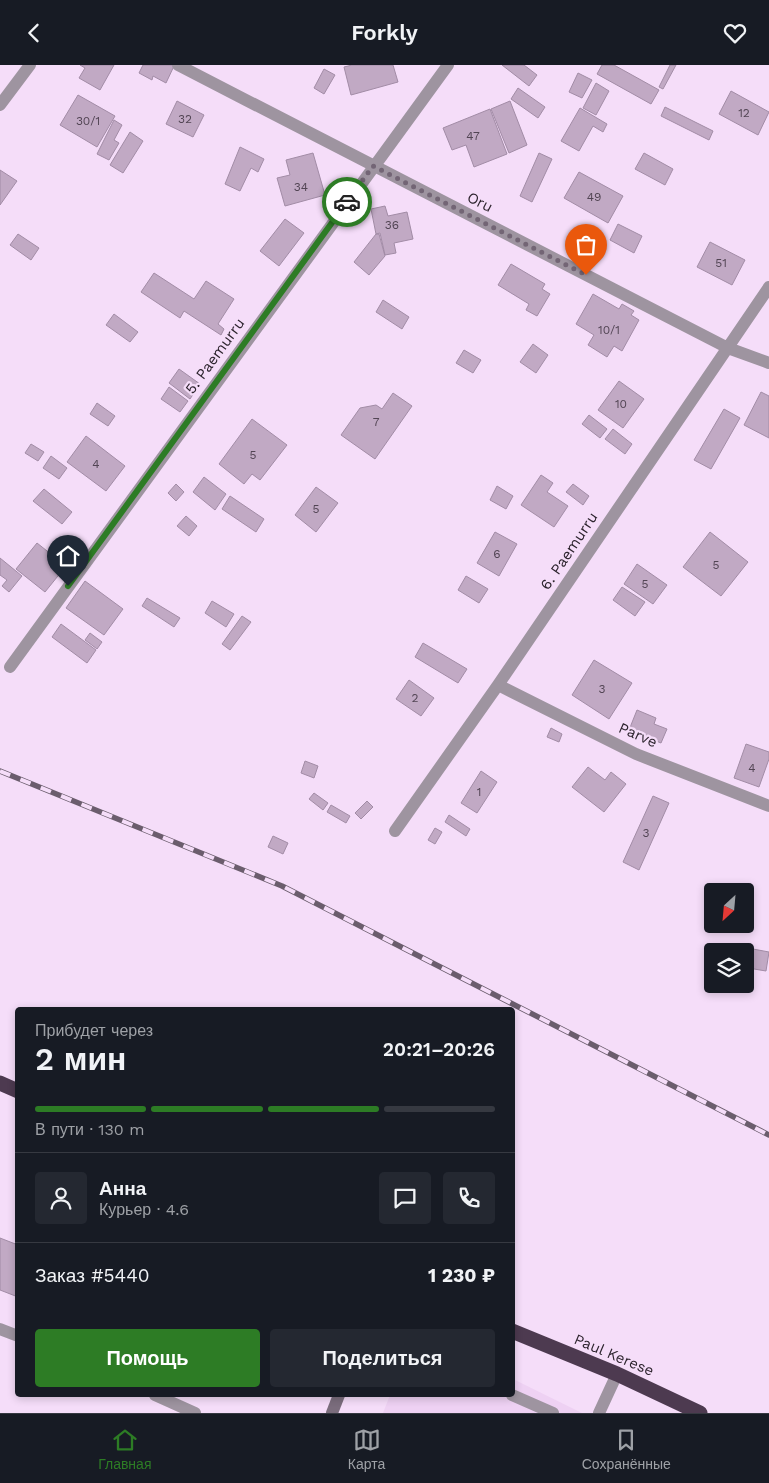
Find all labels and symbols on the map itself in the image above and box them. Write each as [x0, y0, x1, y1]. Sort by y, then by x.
house number: 12 [738, 106, 750, 120]
house number: 32 [178, 112, 192, 126]
house number: 30/1 [76, 114, 100, 128]
house number: 47 [466, 129, 480, 143]
courier [322, 177, 372, 227]
house number: 34 [294, 180, 308, 194]
street label: Oru [464, 188, 496, 216]
house number: 49 [587, 190, 601, 204]
house number: 36 [385, 218, 399, 232]
pin [565, 224, 607, 275]
house number: 51 [715, 256, 727, 270]
street label: 5. Paemurru [182, 315, 248, 397]
house number: 10/1 [598, 323, 620, 337]
house number: 10 [615, 397, 627, 411]
house number: 7 [373, 415, 380, 429]
house number: 5 [250, 448, 257, 462]
house number: 4 [92, 457, 100, 471]
house number: 5 [313, 502, 320, 516]
street label: 6. Paemurru [536, 509, 602, 593]
pin [47, 535, 89, 586]
house number: 6 [493, 547, 501, 561]
house number: 5 [713, 558, 720, 572]
house number: 5 [642, 577, 649, 591]
house number: 3 [599, 682, 606, 696]
house number: 2 [412, 691, 419, 705]
street label: Parve [616, 719, 660, 751]
house number: 4 [748, 761, 756, 775]
house number: 1 [477, 785, 481, 799]
house number: 3 [643, 826, 650, 840]
north arrow [704, 883, 754, 933]
street label: Paul Kerese [571, 1330, 657, 1380]

